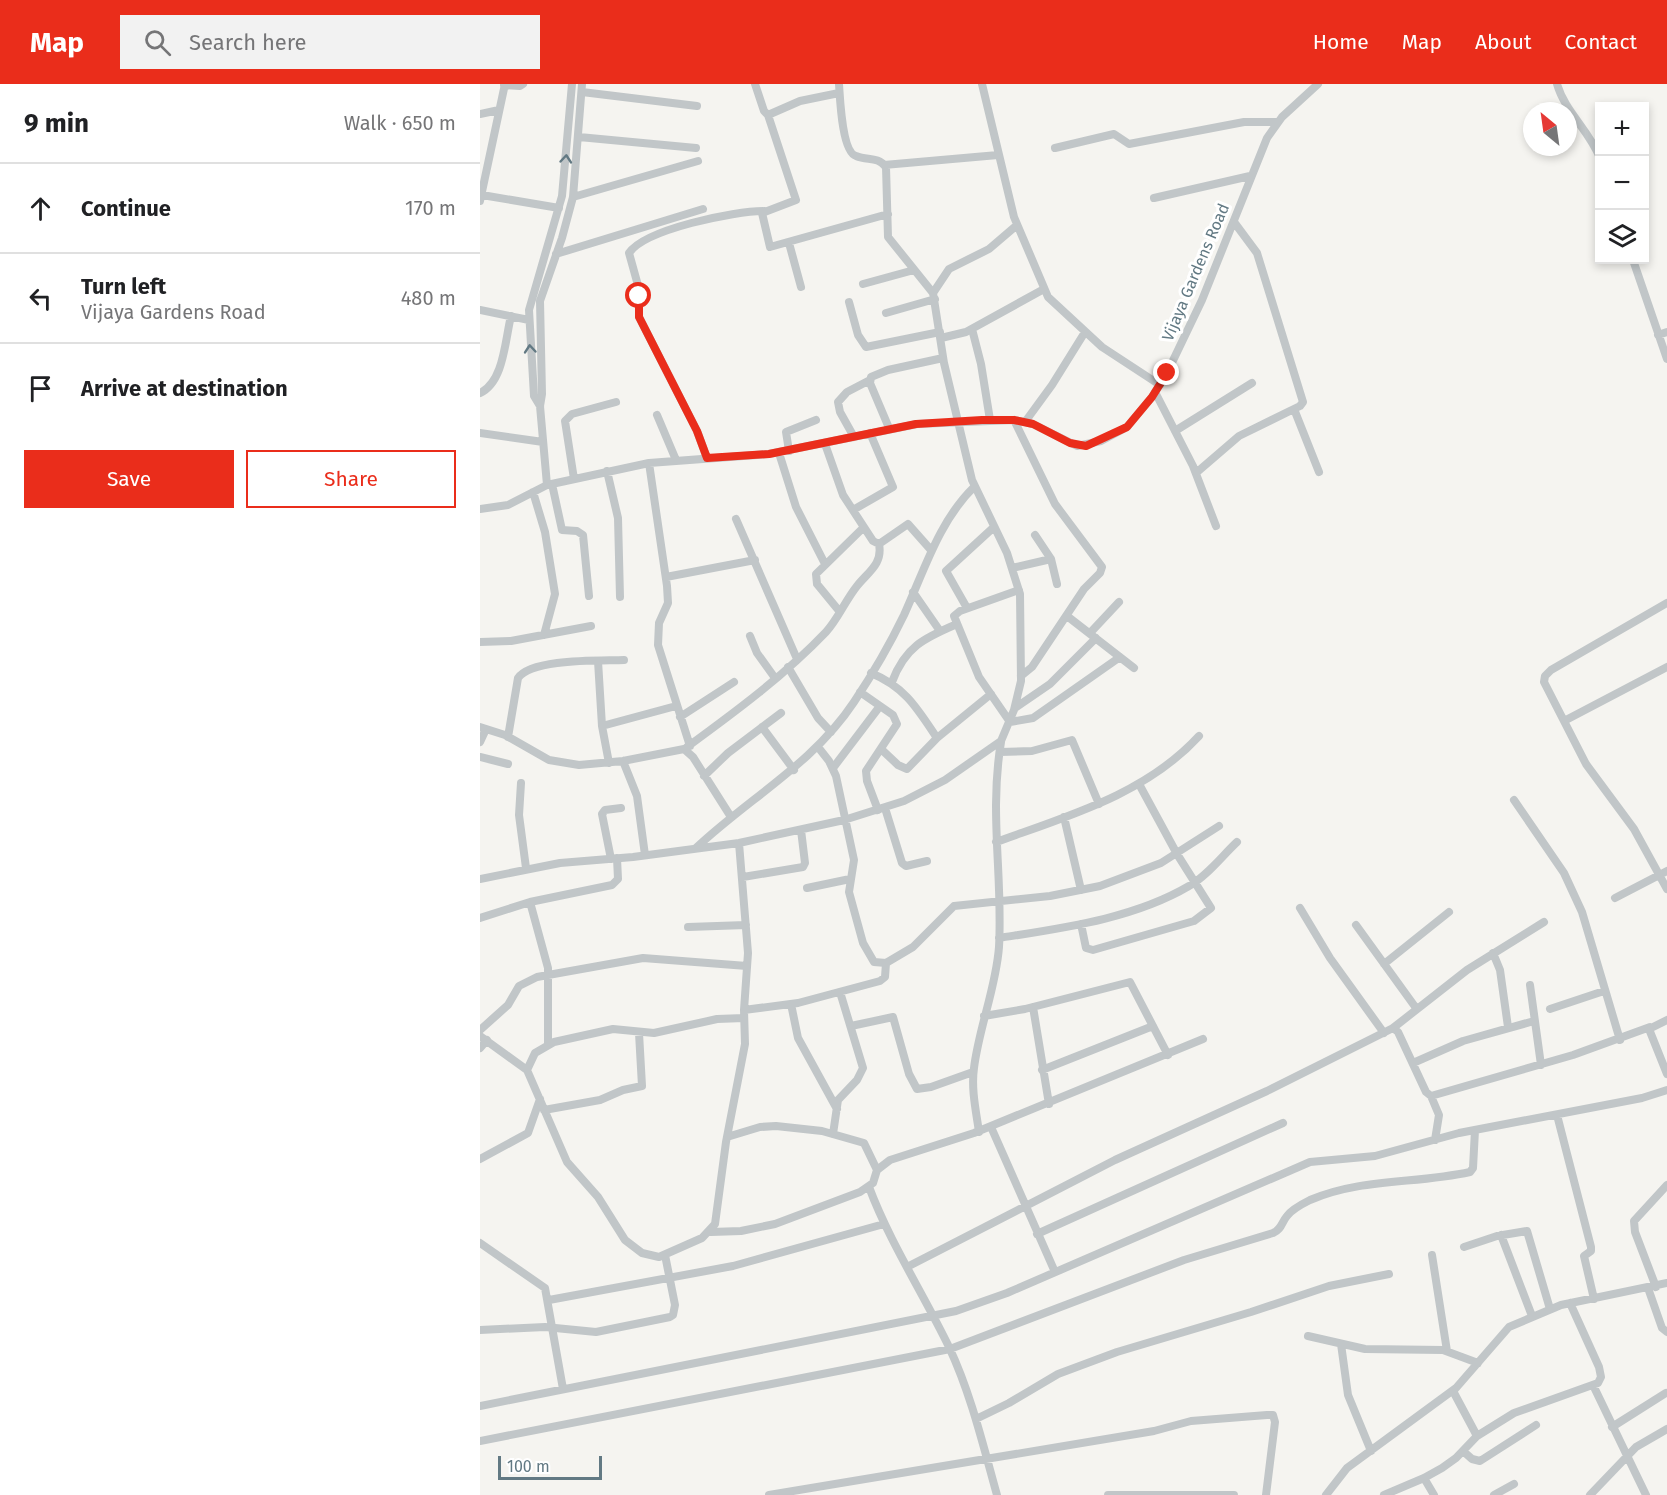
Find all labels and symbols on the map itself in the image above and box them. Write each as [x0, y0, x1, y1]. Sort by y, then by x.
north arrow [1523, 102, 1577, 156]
one-way arrow [559, 155, 572, 164]
street label: Vijaya Gardens Road [1158, 201, 1233, 344]
route start [625, 282, 651, 308]
one-way arrow [524, 344, 537, 354]
route end [1153, 359, 1179, 385]
scale bar [498, 1453, 602, 1480]

